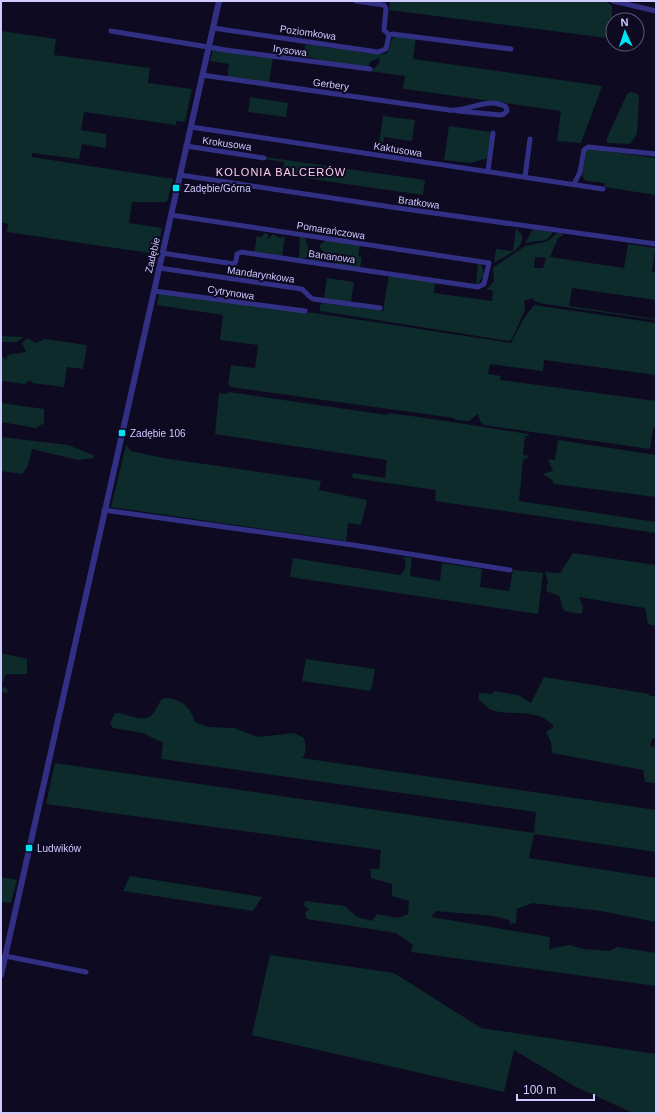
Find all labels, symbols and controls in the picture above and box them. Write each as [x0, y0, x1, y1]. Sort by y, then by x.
north arrow [605, 12, 645, 52]
text: N [620, 16, 629, 28]
street label: Poziomkowa [279, 23, 337, 42]
street label: Irysowa [272, 43, 308, 58]
street label: Gerbery [312, 77, 350, 92]
street label: Krokusowa [202, 135, 253, 152]
street label: Kaktusowa [373, 140, 423, 159]
district label: KOLONIA BALCERÓW [216, 166, 346, 178]
marker: Zadębie/Górna [171, 183, 181, 193]
place label: Zadębie/Górna [184, 183, 251, 194]
street label: Bratkowa [398, 194, 441, 211]
street label: Pomarańczowa [296, 220, 366, 241]
street label: Zadębie [143, 236, 162, 274]
street label: Bananowa [308, 248, 357, 265]
street label: Mandarynkowa [227, 264, 296, 285]
street label: Cytrynowa [207, 283, 256, 302]
marker: Zadębie 106 [117, 428, 127, 438]
place label: Zadębie 106 [130, 428, 186, 439]
marker: Ludwików [24, 843, 34, 853]
place label: Ludwików [37, 843, 82, 854]
scale bar [517, 1076, 594, 1102]
text: 100 m [523, 1083, 556, 1097]

